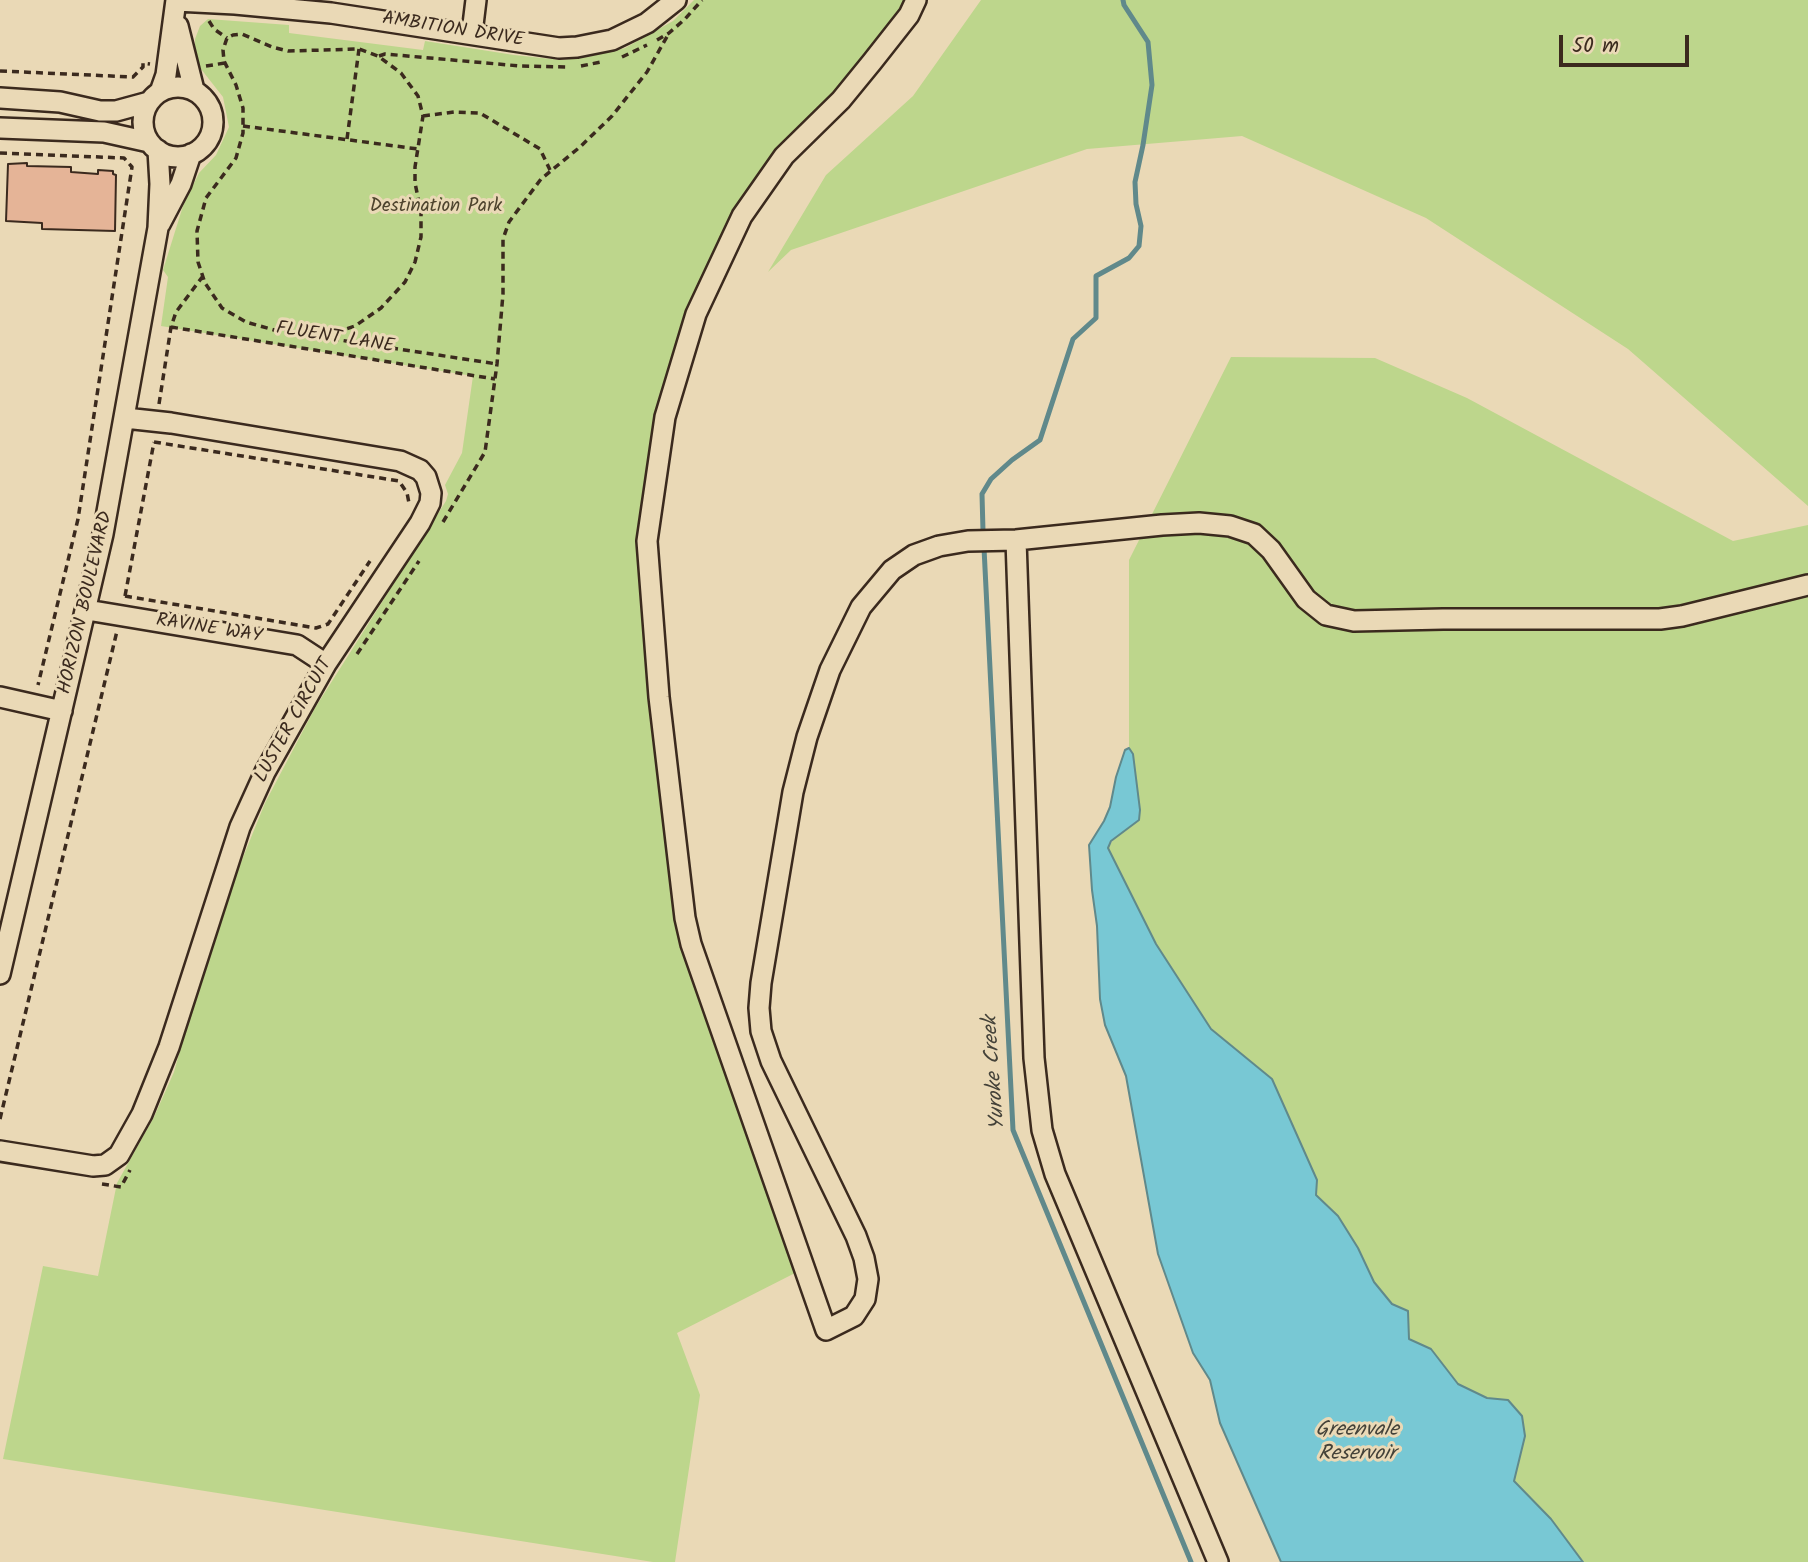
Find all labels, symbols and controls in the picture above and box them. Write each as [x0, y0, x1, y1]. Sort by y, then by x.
street label: AMBITION DRIVE [381, 9, 525, 53]
scale bar [1563, 21, 1692, 65]
text: 50 m [1572, 30, 1619, 63]
park label: Destination Park [370, 197, 502, 219]
street label: FLUENT LANE [274, 318, 396, 360]
street label: HORIZON BOULEVARD [55, 509, 119, 697]
street label: RAVINE WAY [154, 610, 264, 650]
street label: LUSTER CIRCUIT [251, 655, 339, 787]
water label: Yuroke Creek [979, 1015, 1013, 1131]
water label: Greenvale Reservoir [1315, 1418, 1399, 1468]

